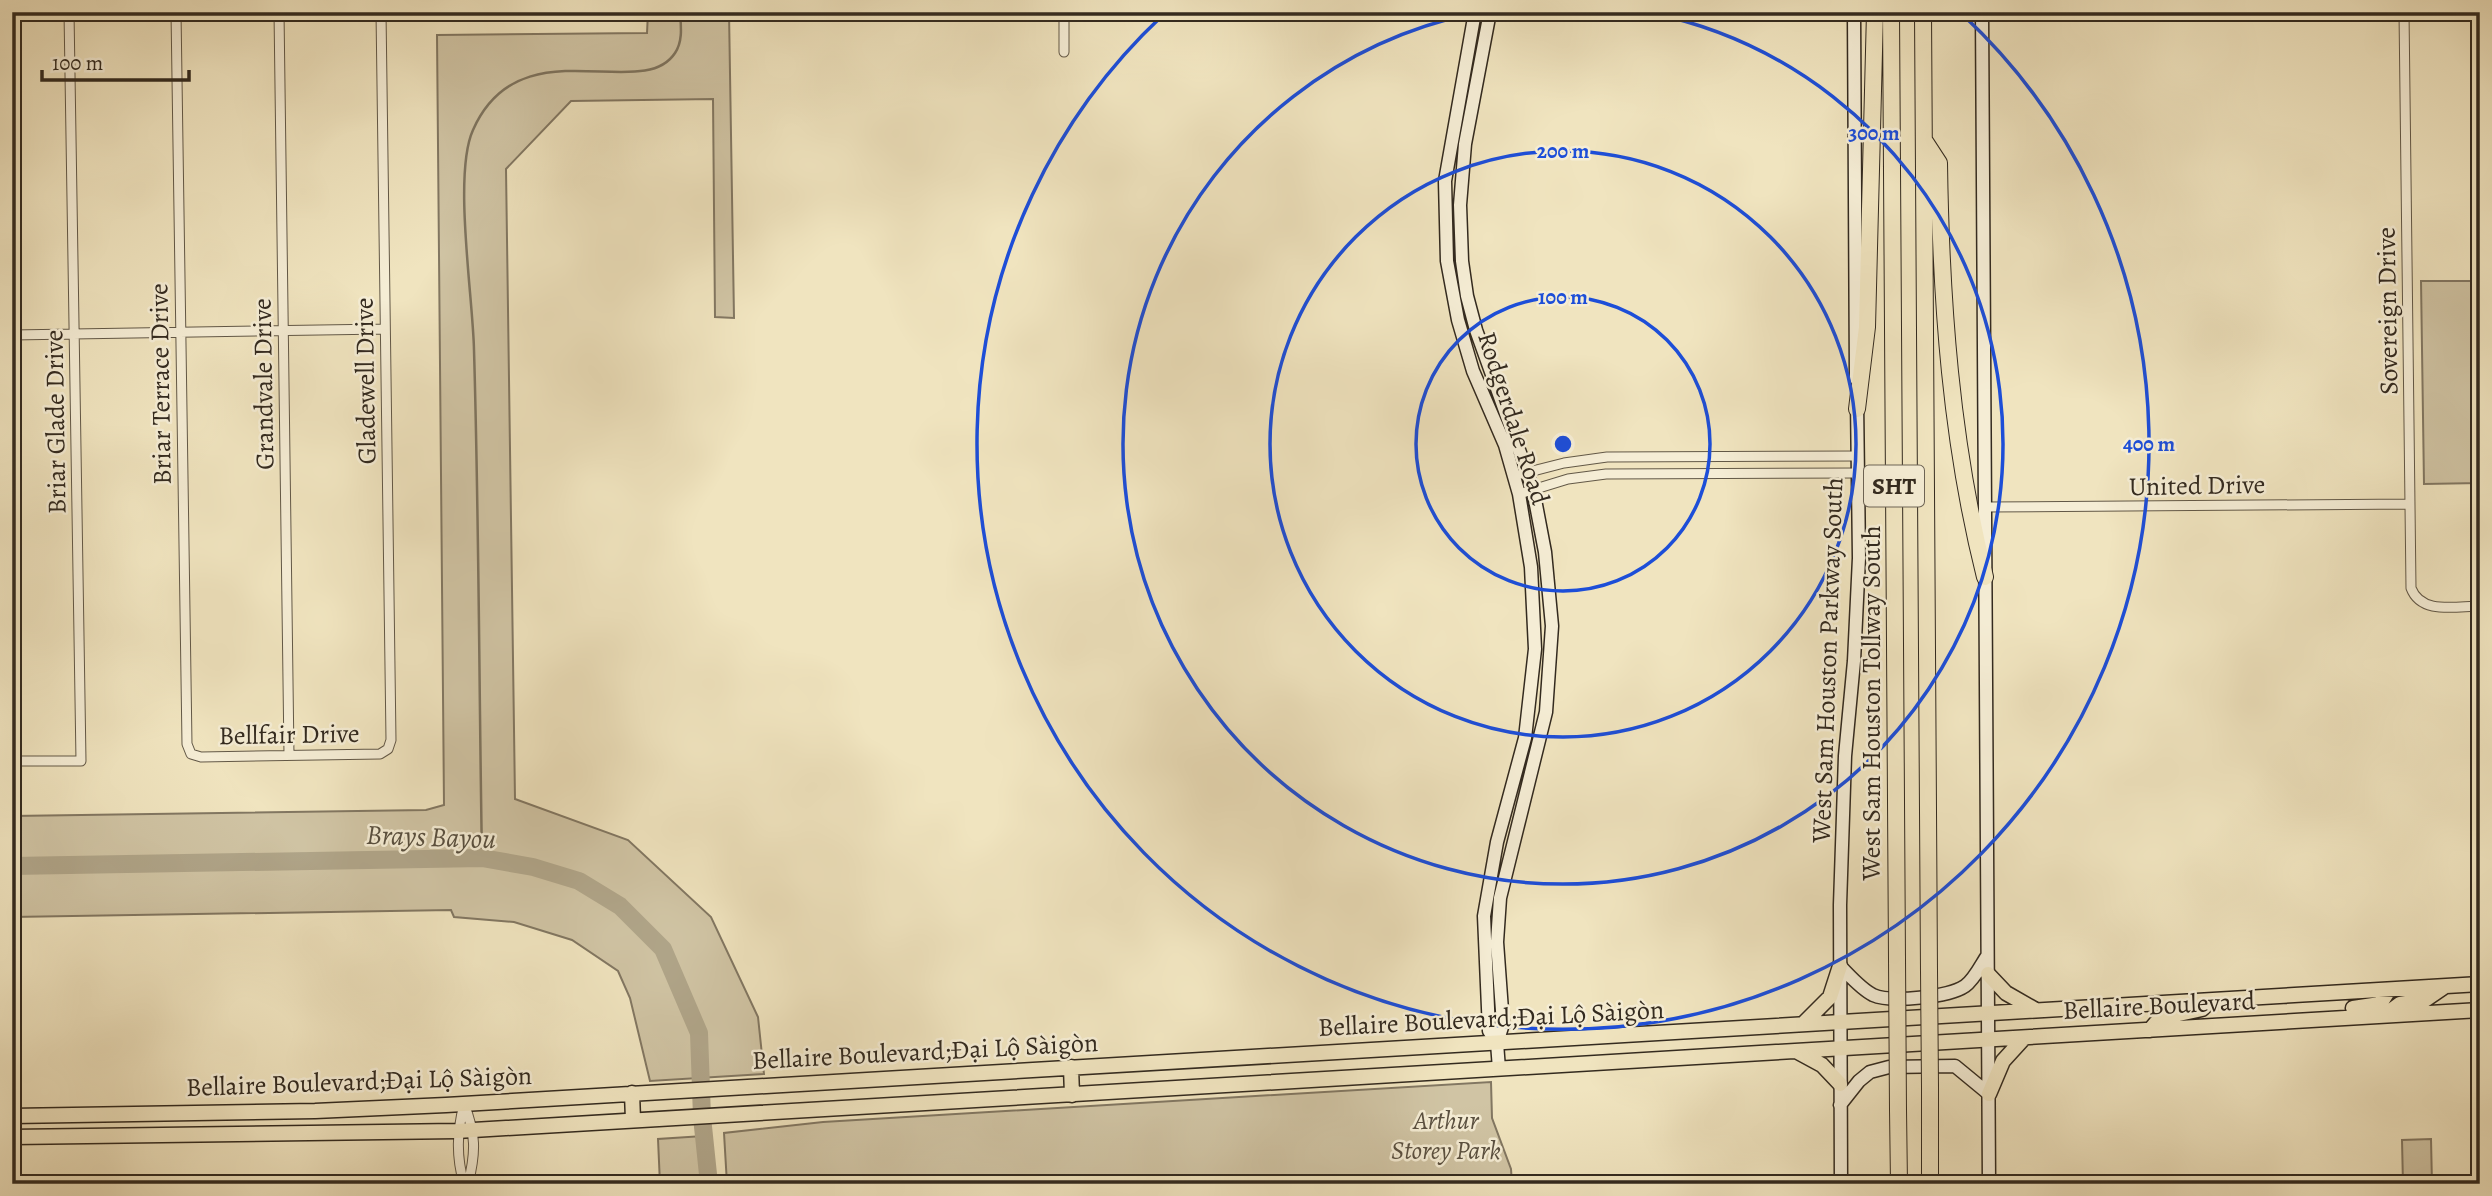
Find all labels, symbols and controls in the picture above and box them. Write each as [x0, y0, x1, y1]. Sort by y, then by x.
scale bar [42, 38, 189, 82]
text: 100 m [52, 49, 103, 77]
text: 300 m [1848, 119, 1900, 147]
text: 200 m [1537, 137, 1590, 165]
street label: Sovereign Drive [2369, 227, 2406, 395]
street label: Briar Terrace Drive [141, 283, 180, 485]
text: 100 m [1538, 283, 1588, 311]
street label: Gladewell Drive [347, 297, 384, 465]
street label: Grandvale Drive [245, 298, 282, 470]
street label: Rodgerdale Road [1469, 327, 1558, 509]
street label: Briar Glade Drive [36, 329, 75, 515]
text: 400 m [2123, 430, 2176, 458]
centre of rings [1551, 432, 1575, 456]
road number: SHT [1864, 466, 1924, 506]
street label: United Drive [2128, 467, 2266, 504]
street label: West Sam Houston Parkway South [1804, 477, 1851, 844]
street label: West Sam Houston Tollway South [1854, 525, 1889, 882]
street label: Bellfair Drive [218, 716, 360, 753]
water label: Brays Bayou [365, 816, 497, 858]
street label: Bellaire Boulevard [2062, 983, 2256, 1028]
street label: Bellaire Boulevard;Đại Lộ Sàigòn [1317, 992, 1665, 1045]
street label: Bellaire Boulevard;Đại Lộ Sàigòn [751, 1025, 1099, 1078]
street label: Bellaire Boulevard;Đại Lộ Sàigòn [185, 1058, 533, 1105]
park label: Arthur Storey Park [1391, 1103, 1501, 1168]

